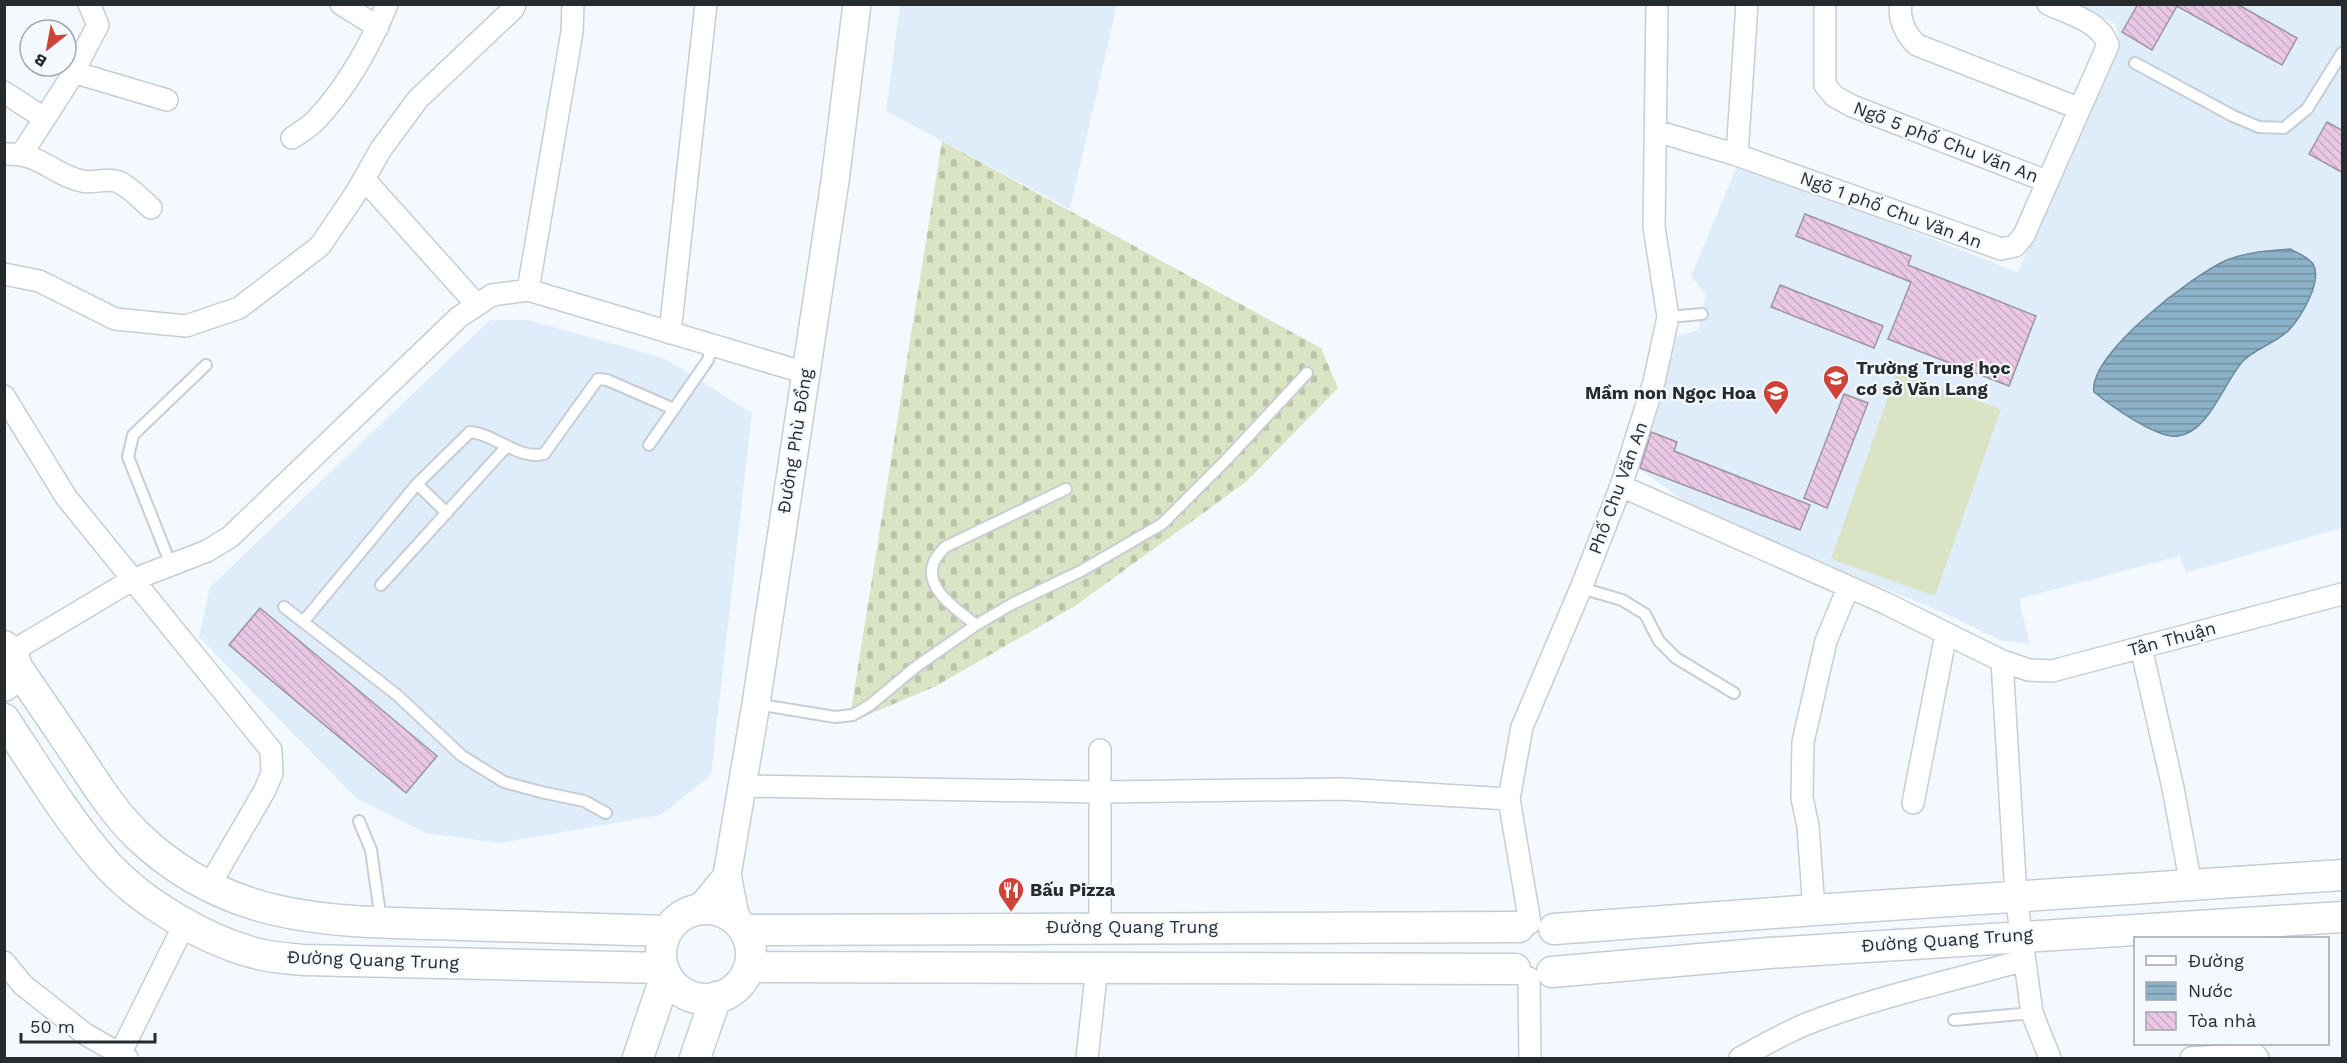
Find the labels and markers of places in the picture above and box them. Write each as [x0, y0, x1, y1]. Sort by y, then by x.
place label: Trường Trung học cơ sở Văn Lang [1856, 357, 2011, 399]
school or university icon: Trường Trung học cơ sở Văn Lang [1821, 363, 1851, 401]
school or university icon: Mầm non Ngọc Hoa [1761, 378, 1791, 416]
place label: Mầm non Ngọc Hoa [1585, 382, 1757, 403]
restaurant icon: Bấu Pizza [996, 875, 1026, 913]
place label: Bấu Pizza [1030, 879, 1116, 900]

